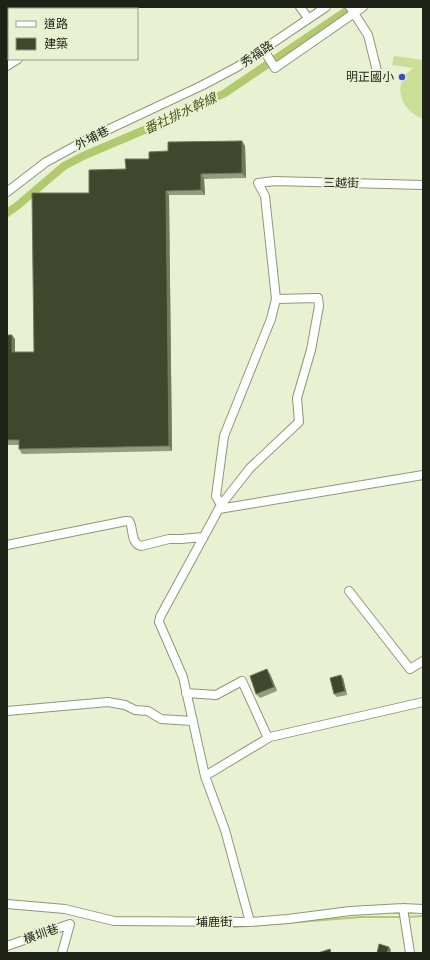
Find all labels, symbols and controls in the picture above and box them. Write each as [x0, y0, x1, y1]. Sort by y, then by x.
legend [8, 8, 138, 60]
text: 道路 [44, 17, 68, 31]
text: 建築 [44, 37, 68, 51]
street label: 秀福路 [238, 38, 276, 70]
place label: 明正國小 [346, 70, 394, 84]
marker: 明正國小 [397, 72, 407, 82]
water label: 番社排水幹線 [142, 89, 221, 137]
street label: 外埔巷 [73, 124, 111, 152]
street label: 三越街 [323, 176, 359, 190]
street label: 埔鹿街 [196, 915, 232, 929]
street label: 橫圳巷 [22, 922, 60, 946]

